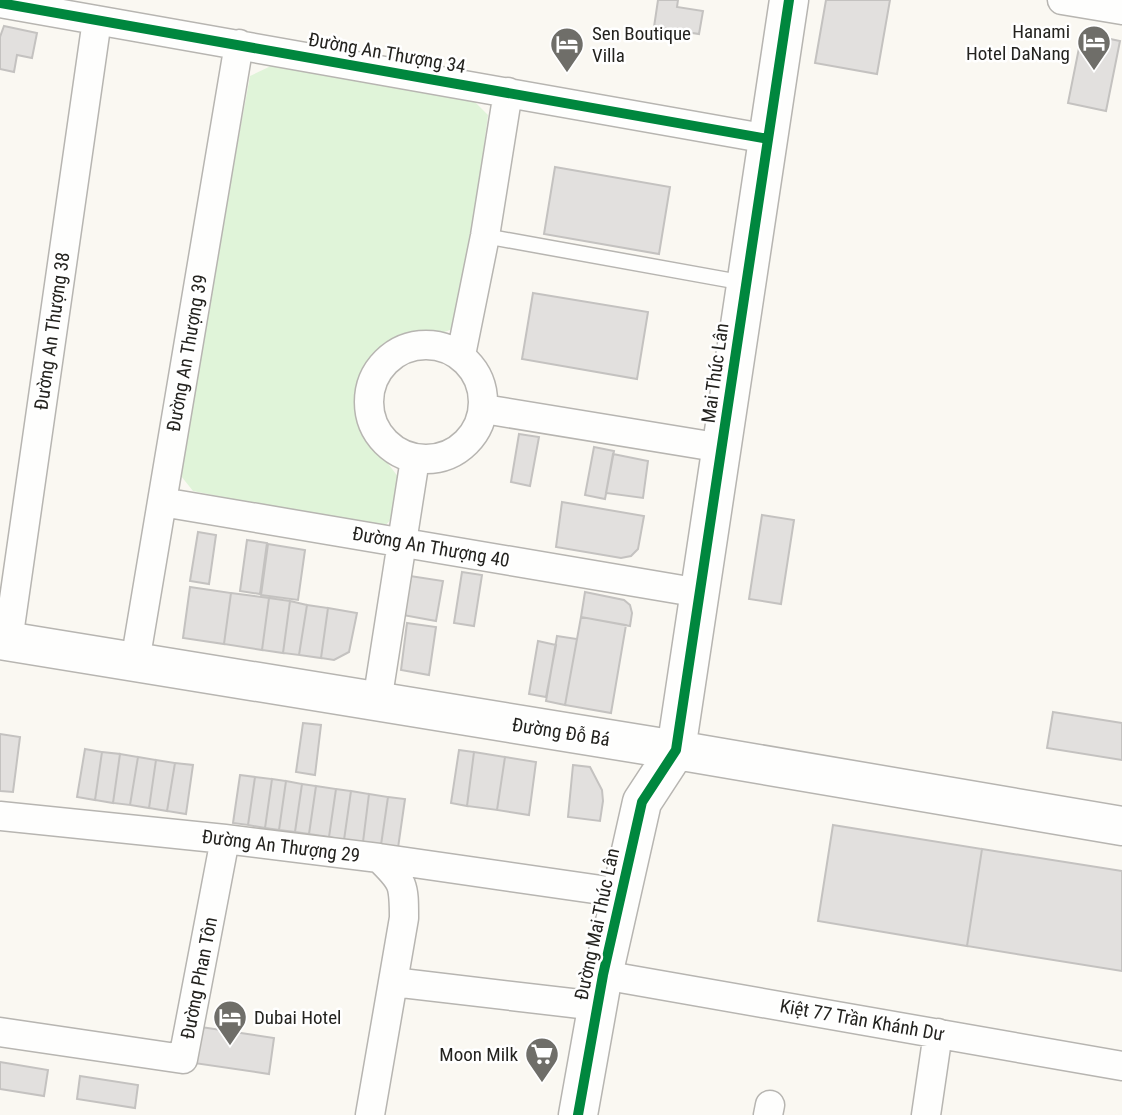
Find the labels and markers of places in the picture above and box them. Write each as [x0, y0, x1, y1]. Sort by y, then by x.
place label: Hanami Hotel DaNang [966, 20, 1070, 65]
place label: Sen Boutique Villa [592, 22, 691, 67]
hotel icon: Hanami Hotel DaNang [1075, 23, 1113, 72]
hotel icon: Sen Boutique Villa [548, 25, 586, 74]
hotel icon: Dubai Hotel [211, 998, 249, 1047]
place label: Dubai Hotel [254, 1006, 341, 1029]
supermarket icon: Moon Milk [523, 1035, 561, 1084]
place label: Moon Milk [439, 1043, 518, 1066]

